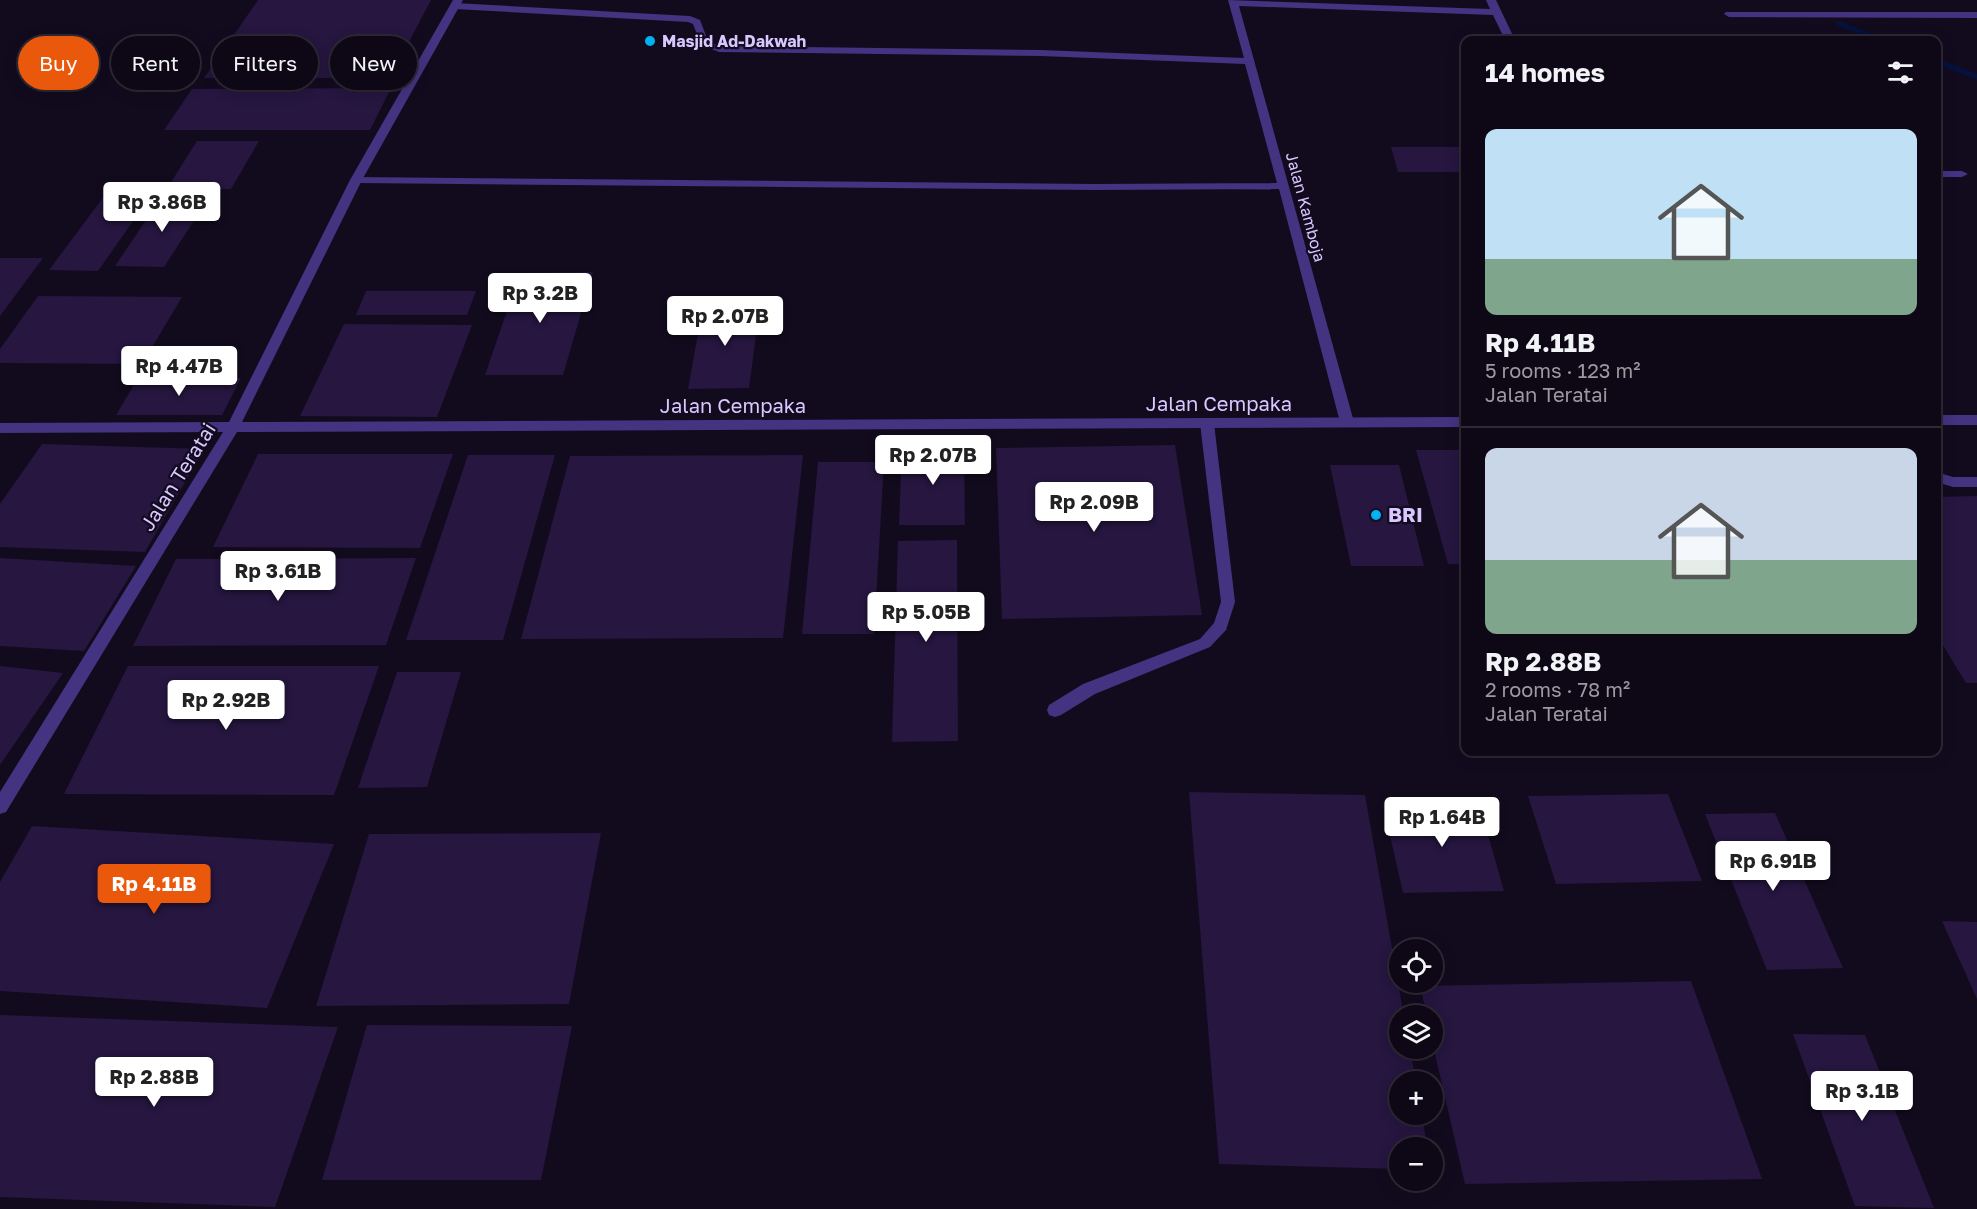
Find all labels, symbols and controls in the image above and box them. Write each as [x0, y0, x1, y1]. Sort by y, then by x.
place label: Masjid Ad-Dakwah [662, 31, 806, 51]
marker: Masjid Ad-Dakwah [643, 34, 657, 48]
chip: Buy [18, 36, 99, 90]
chip: Rent [111, 36, 200, 90]
chip: Filters [212, 36, 318, 90]
chip: New [330, 36, 417, 90]
icon: filters [1884, 56, 1917, 89]
text: 14 homes [1485, 57, 1605, 88]
street label: Jalan Kamboja [1282, 150, 1330, 264]
icon: home [1647, 168, 1755, 276]
pin: Rp 3.86B [100, 182, 224, 233]
text: Rp 3.86B [117, 189, 207, 213]
pin: Rp 3.2B [485, 273, 595, 324]
text: Rp 3.2B [502, 280, 578, 304]
pin: Rp 2.07B [663, 296, 787, 347]
text: Rp 2.07B [681, 303, 769, 327]
text: Rp 4.11B [1485, 327, 1595, 358]
pin: Rp 4.47B [117, 346, 241, 397]
text: Rp 4.47B [135, 353, 223, 377]
text: 5 rooms · 123 m² [1485, 358, 1640, 382]
text: Jalan Teratai [1485, 382, 1608, 406]
street label: Jalan Cempaka [1146, 391, 1292, 415]
street label: Jalan Cempaka [660, 393, 806, 417]
street label: Jalan Teratai [134, 418, 220, 535]
pin: Rp 2.07B [871, 435, 995, 486]
text: Rp 2.07B [889, 442, 977, 466]
pin: Rp 2.09B [1032, 482, 1156, 533]
icon: home [1647, 487, 1755, 595]
text: Rp 2.09B [1049, 489, 1139, 513]
place label: BRI [1388, 502, 1423, 526]
marker: BRI [1369, 508, 1383, 522]
pin: Rp 3.61B [216, 551, 340, 602]
text: Rp 3.61B [235, 558, 321, 582]
pin: Rp 5.05B [864, 592, 988, 643]
text: Rp 5.05B [881, 599, 971, 623]
text: Rp 2.88B [1485, 646, 1601, 677]
text: 2 rooms · 78 m² [1485, 677, 1630, 701]
pin: Rp 2.92B [164, 680, 288, 731]
text: Rp 2.92B [182, 687, 270, 711]
text: Jalan Teratai [1485, 701, 1608, 725]
pin: Rp 1.64B [1380, 797, 1504, 848]
text: Rp 1.64B [1398, 804, 1486, 828]
pin: Rp 6.91B [1711, 841, 1835, 892]
text: Rp 6.91B [1729, 848, 1817, 872]
pin: Rp 4.11B [92, 864, 216, 915]
text: Rp 4.11B [112, 871, 196, 895]
map controls [1389, 939, 1443, 1191]
button: locate [1389, 939, 1443, 993]
button: layers [1389, 1005, 1443, 1059]
pin: Rp 2.88B [92, 1057, 216, 1108]
text: Rp 2.88B [109, 1064, 199, 1088]
button: + [1389, 1071, 1443, 1125]
pin: Rp 3.1B [1807, 1071, 1917, 1122]
text: Rp 3.1B [1825, 1078, 1899, 1102]
button: − [1389, 1137, 1443, 1191]

